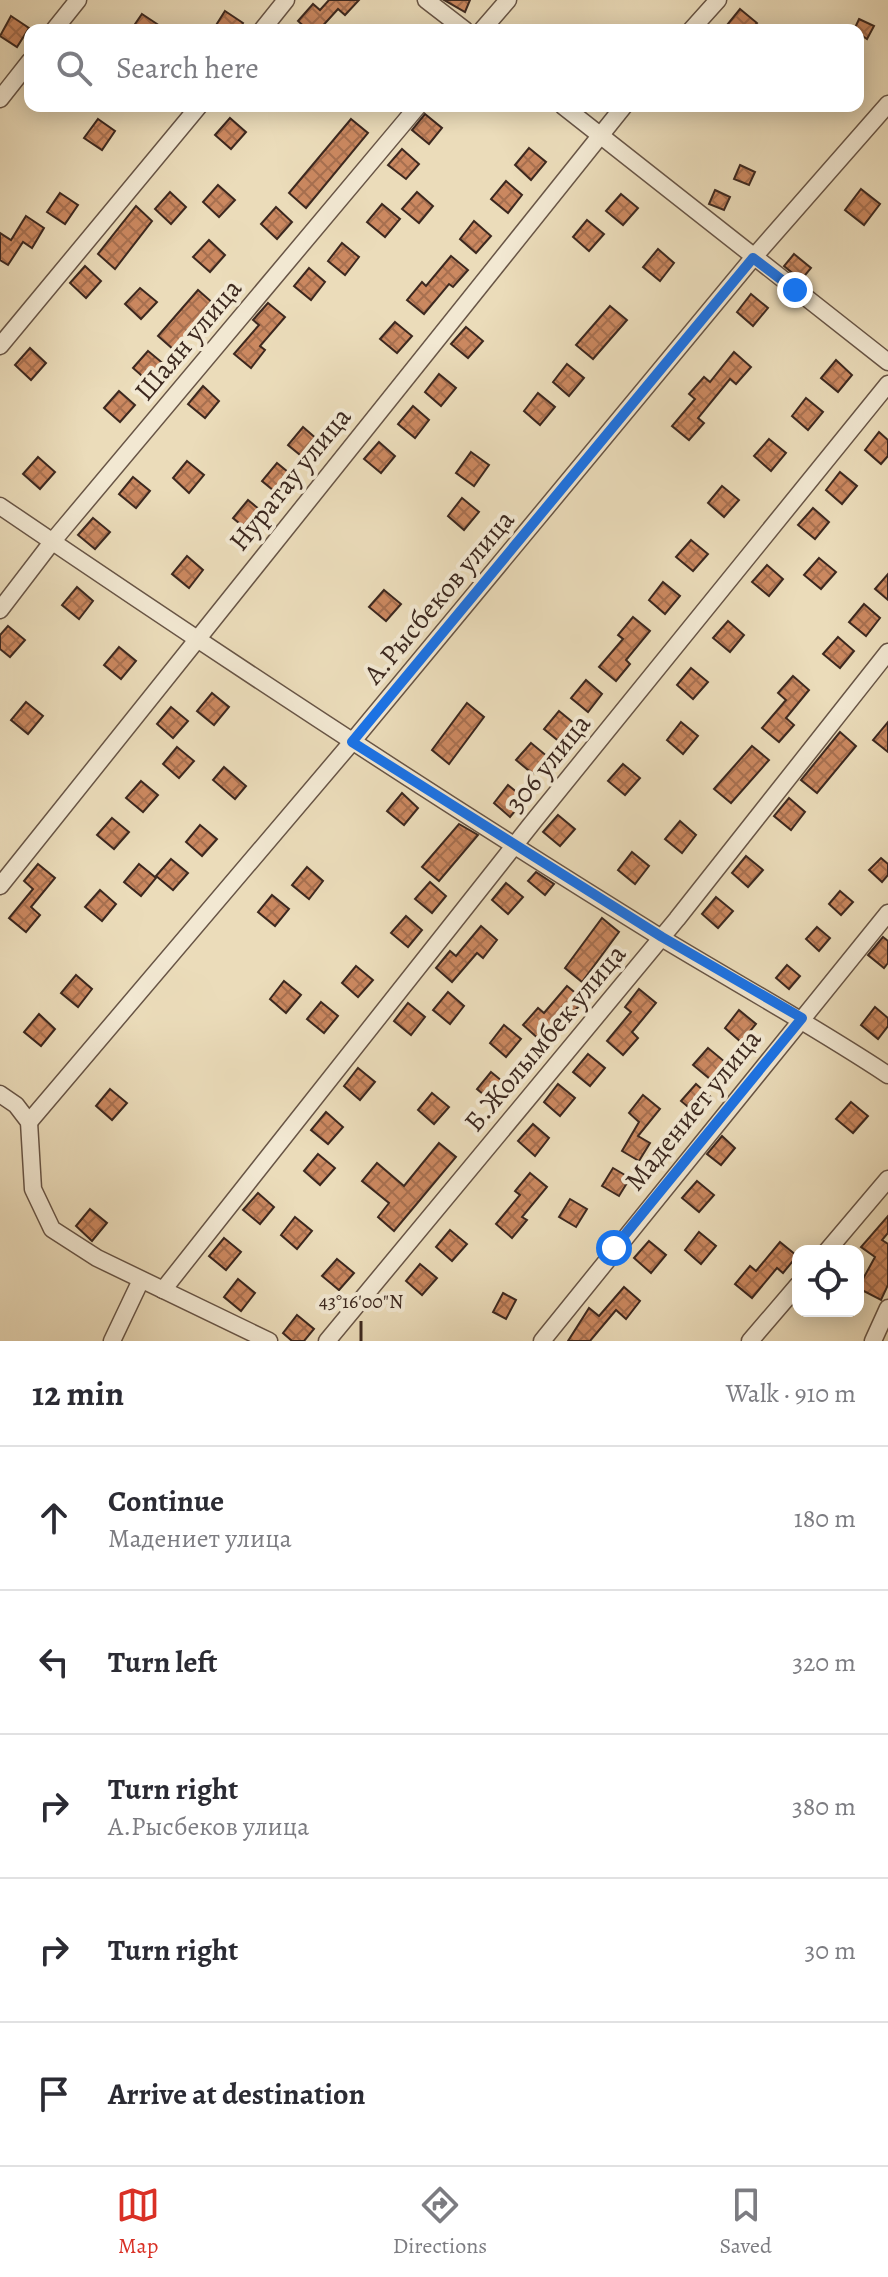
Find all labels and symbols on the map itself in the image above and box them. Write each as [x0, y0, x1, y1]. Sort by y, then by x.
street label: Шаян улица [126, 271, 251, 409]
route end [777, 272, 813, 308]
street label: Нуратау улица [220, 399, 360, 559]
street label: А.Рысбеков улица [354, 502, 523, 693]
street label: 306 улица [497, 706, 599, 820]
street label: Б.Жолымбек улица [455, 936, 635, 1140]
street label: Мадениет улица [616, 1021, 770, 1199]
route start [596, 1230, 632, 1266]
text: 43°16'00"N [319, 1288, 403, 1315]

